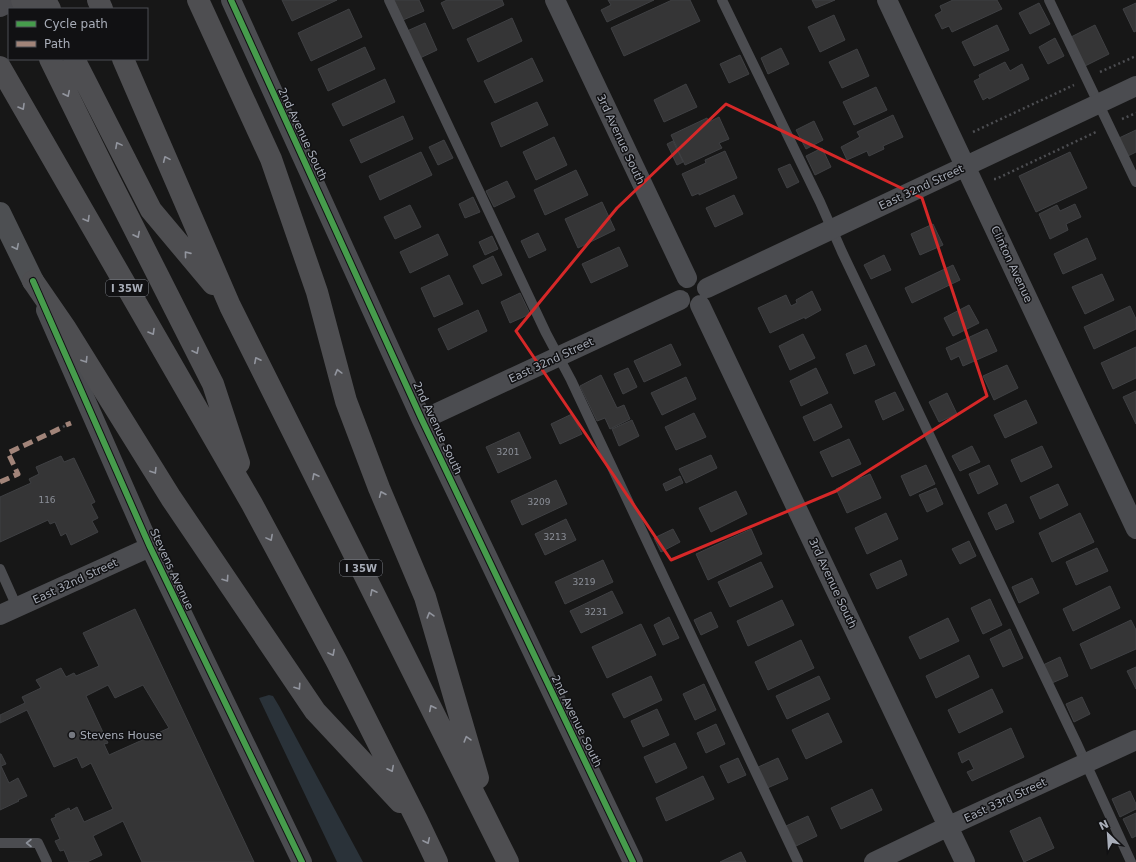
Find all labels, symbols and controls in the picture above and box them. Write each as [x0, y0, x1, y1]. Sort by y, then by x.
legend [8, 8, 148, 60]
text: Cycle path [44, 17, 108, 31]
text: Path [44, 37, 70, 51]
street label: 2nd Avenue South [275, 86, 330, 183]
one-way arrow [62, 90, 70, 97]
street label: 3rd Avenue South [594, 92, 647, 186]
one-way arrow [18, 103, 25, 110]
one-way arrow [115, 141, 123, 149]
one-way arrow [163, 156, 171, 164]
street label: East 32nd Street [877, 162, 966, 213]
one-way arrow [83, 215, 90, 222]
street label: Clinton Avenue [988, 224, 1035, 305]
one-way arrow [133, 231, 140, 239]
one-way arrow [11, 243, 19, 250]
one-way arrow [185, 251, 192, 258]
road number: I 35W [106, 280, 148, 296]
one-way arrow [148, 328, 155, 335]
street label: East 32nd Street [507, 335, 596, 386]
one-way arrow [192, 347, 199, 354]
one-way arrow [80, 356, 88, 363]
one-way arrow [254, 356, 262, 364]
one-way arrow [334, 369, 343, 376]
street label: 2nd Avenue South [410, 380, 465, 477]
house number: 3201 [497, 447, 519, 457]
one-way arrow [149, 466, 156, 473]
one-way arrow [312, 472, 320, 480]
one-way arrow [378, 491, 386, 498]
house number: 116 [38, 495, 56, 505]
house number: 3209 [528, 497, 551, 507]
street label: Stevens Avenue [147, 526, 196, 612]
house number: 3213 [544, 532, 566, 542]
one-way arrow [265, 534, 273, 542]
street label: 3rd Avenue South [806, 536, 859, 630]
street label: East 32nd Street [31, 556, 120, 607]
road number: I 35W [340, 560, 382, 576]
one-way arrow [221, 575, 229, 582]
house number: 3219 [573, 577, 596, 587]
one-way arrow [371, 589, 378, 596]
house number: 3231 [585, 607, 607, 617]
one-way arrow [426, 611, 435, 618]
one-way arrow [327, 649, 334, 656]
street label: 2nd Avenue South [549, 673, 604, 769]
one-way arrow [294, 683, 301, 690]
one-way arrow [429, 705, 436, 712]
place label: Stevens House [80, 729, 162, 742]
marker: Stevens House [67, 730, 77, 740]
one-way arrow [463, 736, 471, 743]
one-way arrow [386, 764, 394, 772]
street label: East 33rd Street [962, 775, 1049, 825]
north arrow [1088, 814, 1128, 854]
text: N [1097, 818, 1111, 833]
one-way arrow [422, 837, 430, 844]
one-way arrow [26, 839, 32, 847]

